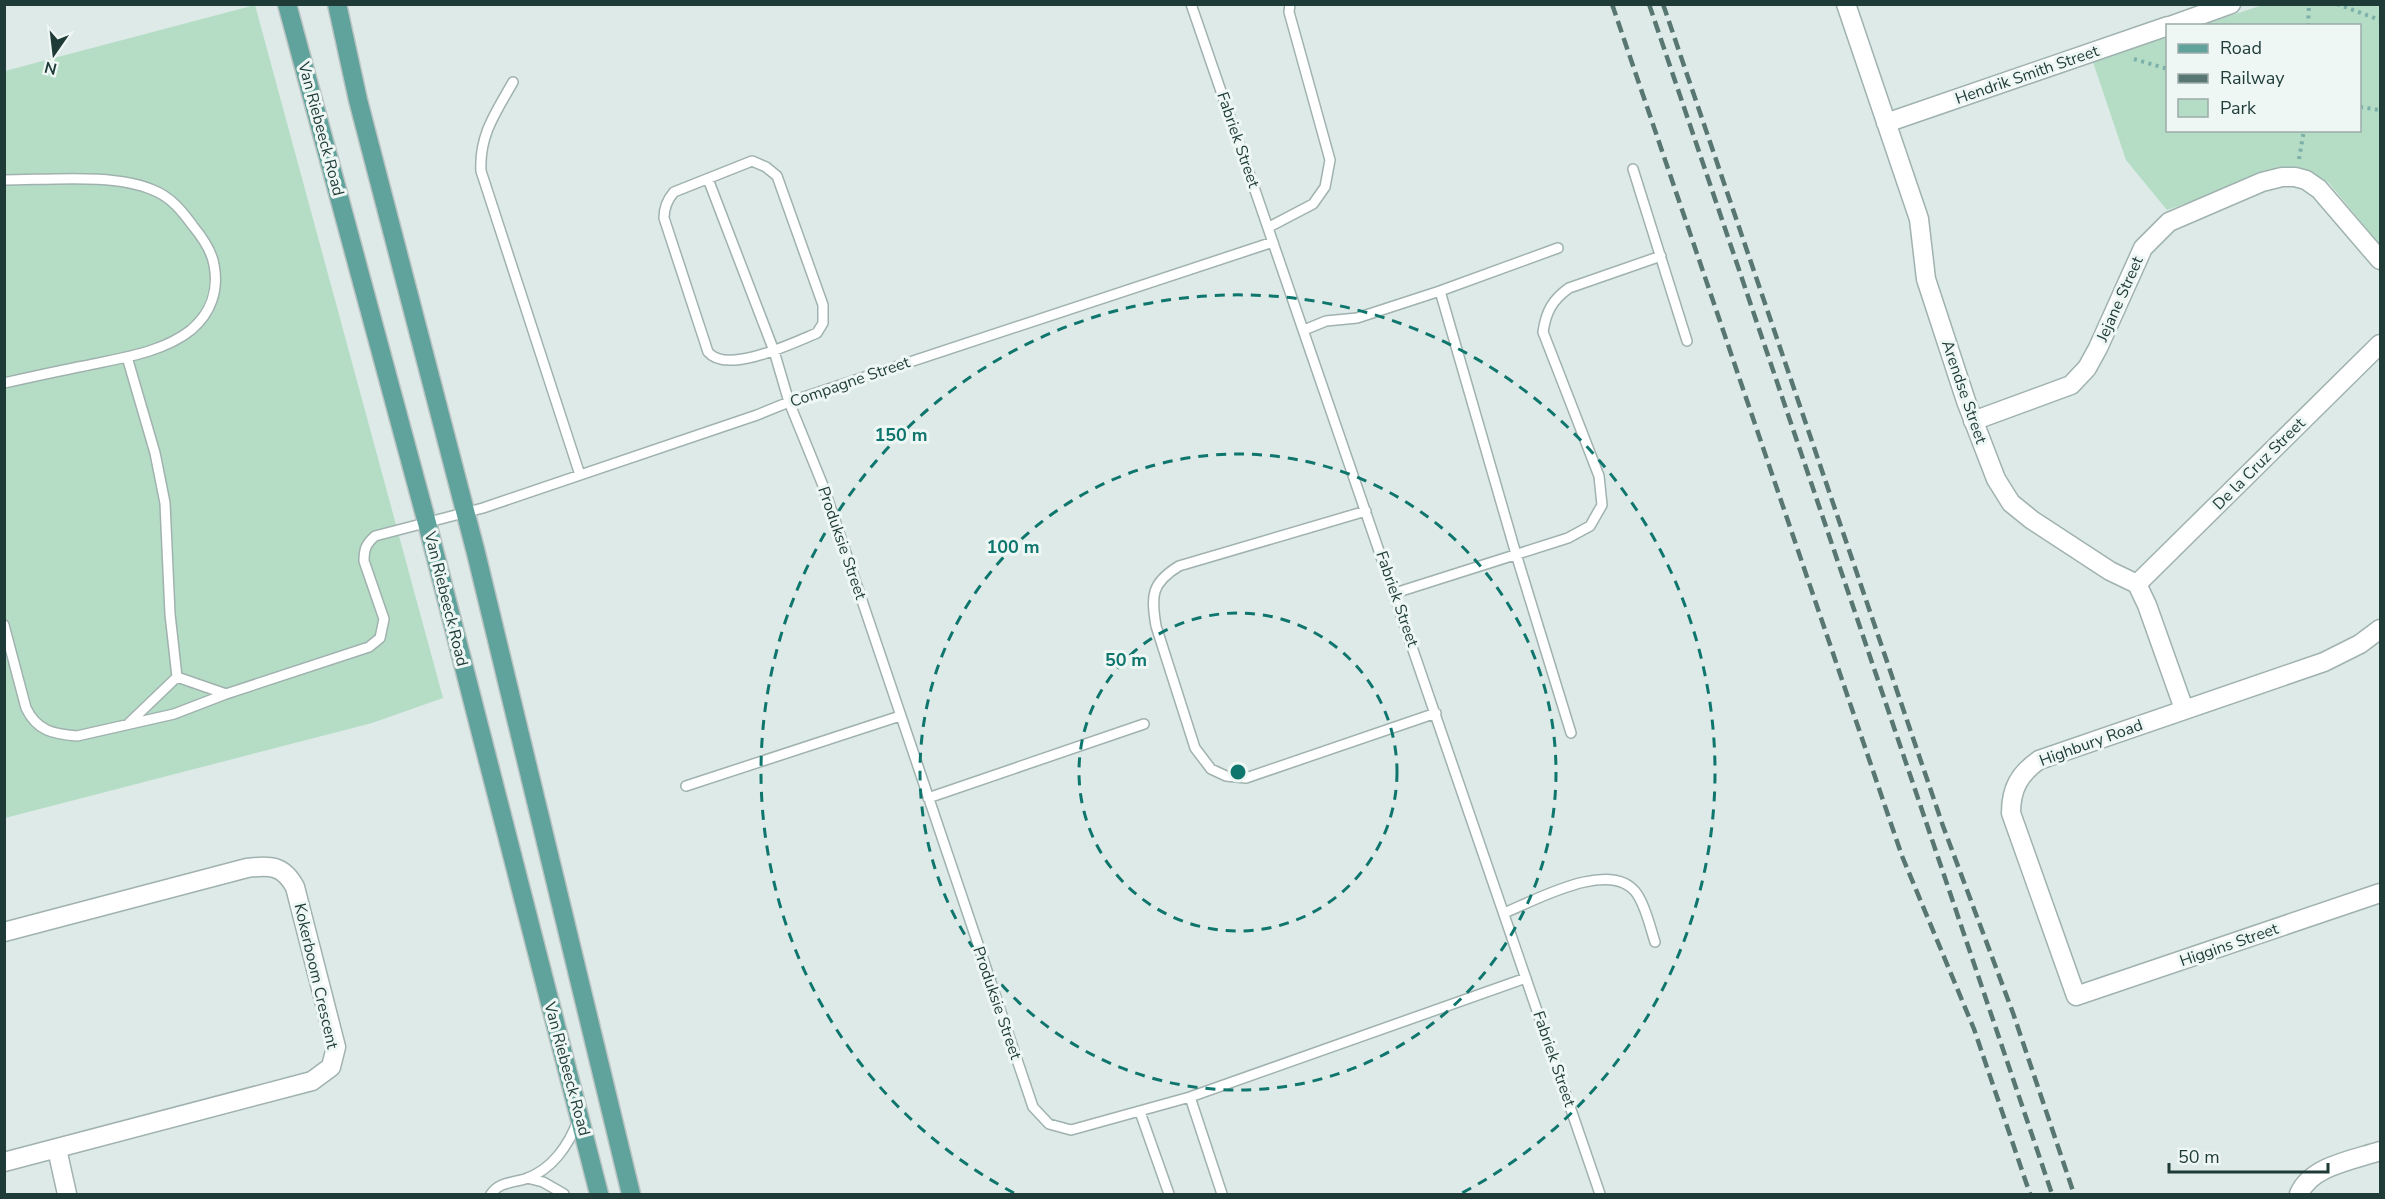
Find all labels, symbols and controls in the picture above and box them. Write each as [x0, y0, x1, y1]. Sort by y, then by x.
north arrow [24, 24, 84, 84]
legend [2166, 24, 2361, 132]
text: Road [2220, 36, 2262, 60]
street label: Hendrik Smith Street [1952, 40, 2102, 110]
text: N [42, 55, 59, 80]
street label: Van Riebeeck Road [292, 59, 349, 198]
text: Railway [2220, 66, 2285, 90]
street label: Fabriek Street [1211, 89, 1265, 191]
text: Park [2220, 96, 2257, 120]
street label: Jejane Street [2091, 252, 2149, 346]
street label: Arendse Street [1936, 337, 1992, 447]
street label: Compagne Street [787, 351, 913, 413]
street label: De la Cruz Street [2208, 413, 2310, 515]
text: 150 m [874, 423, 928, 447]
street label: Produksie Street [812, 483, 872, 603]
street label: Van Riebeeck Road [418, 529, 473, 669]
text: 100 m [986, 535, 1040, 559]
street label: Fabriek Street [1370, 548, 1424, 650]
text: 50 m [1105, 648, 1147, 672]
street label: Highbury Road [2036, 714, 2146, 772]
centre of rings [1228, 762, 1248, 782]
street label: Kokerboom Crescent [289, 901, 344, 1051]
street label: Higgins Street [2177, 918, 2282, 972]
street label: Produksie Street [967, 943, 1027, 1063]
street label: Van Riebeeck Road [538, 999, 595, 1138]
street label: Fabriek Street [1527, 1008, 1581, 1110]
scale bar [2169, 1136, 2328, 1174]
text: 50 m [2178, 1145, 2220, 1169]

